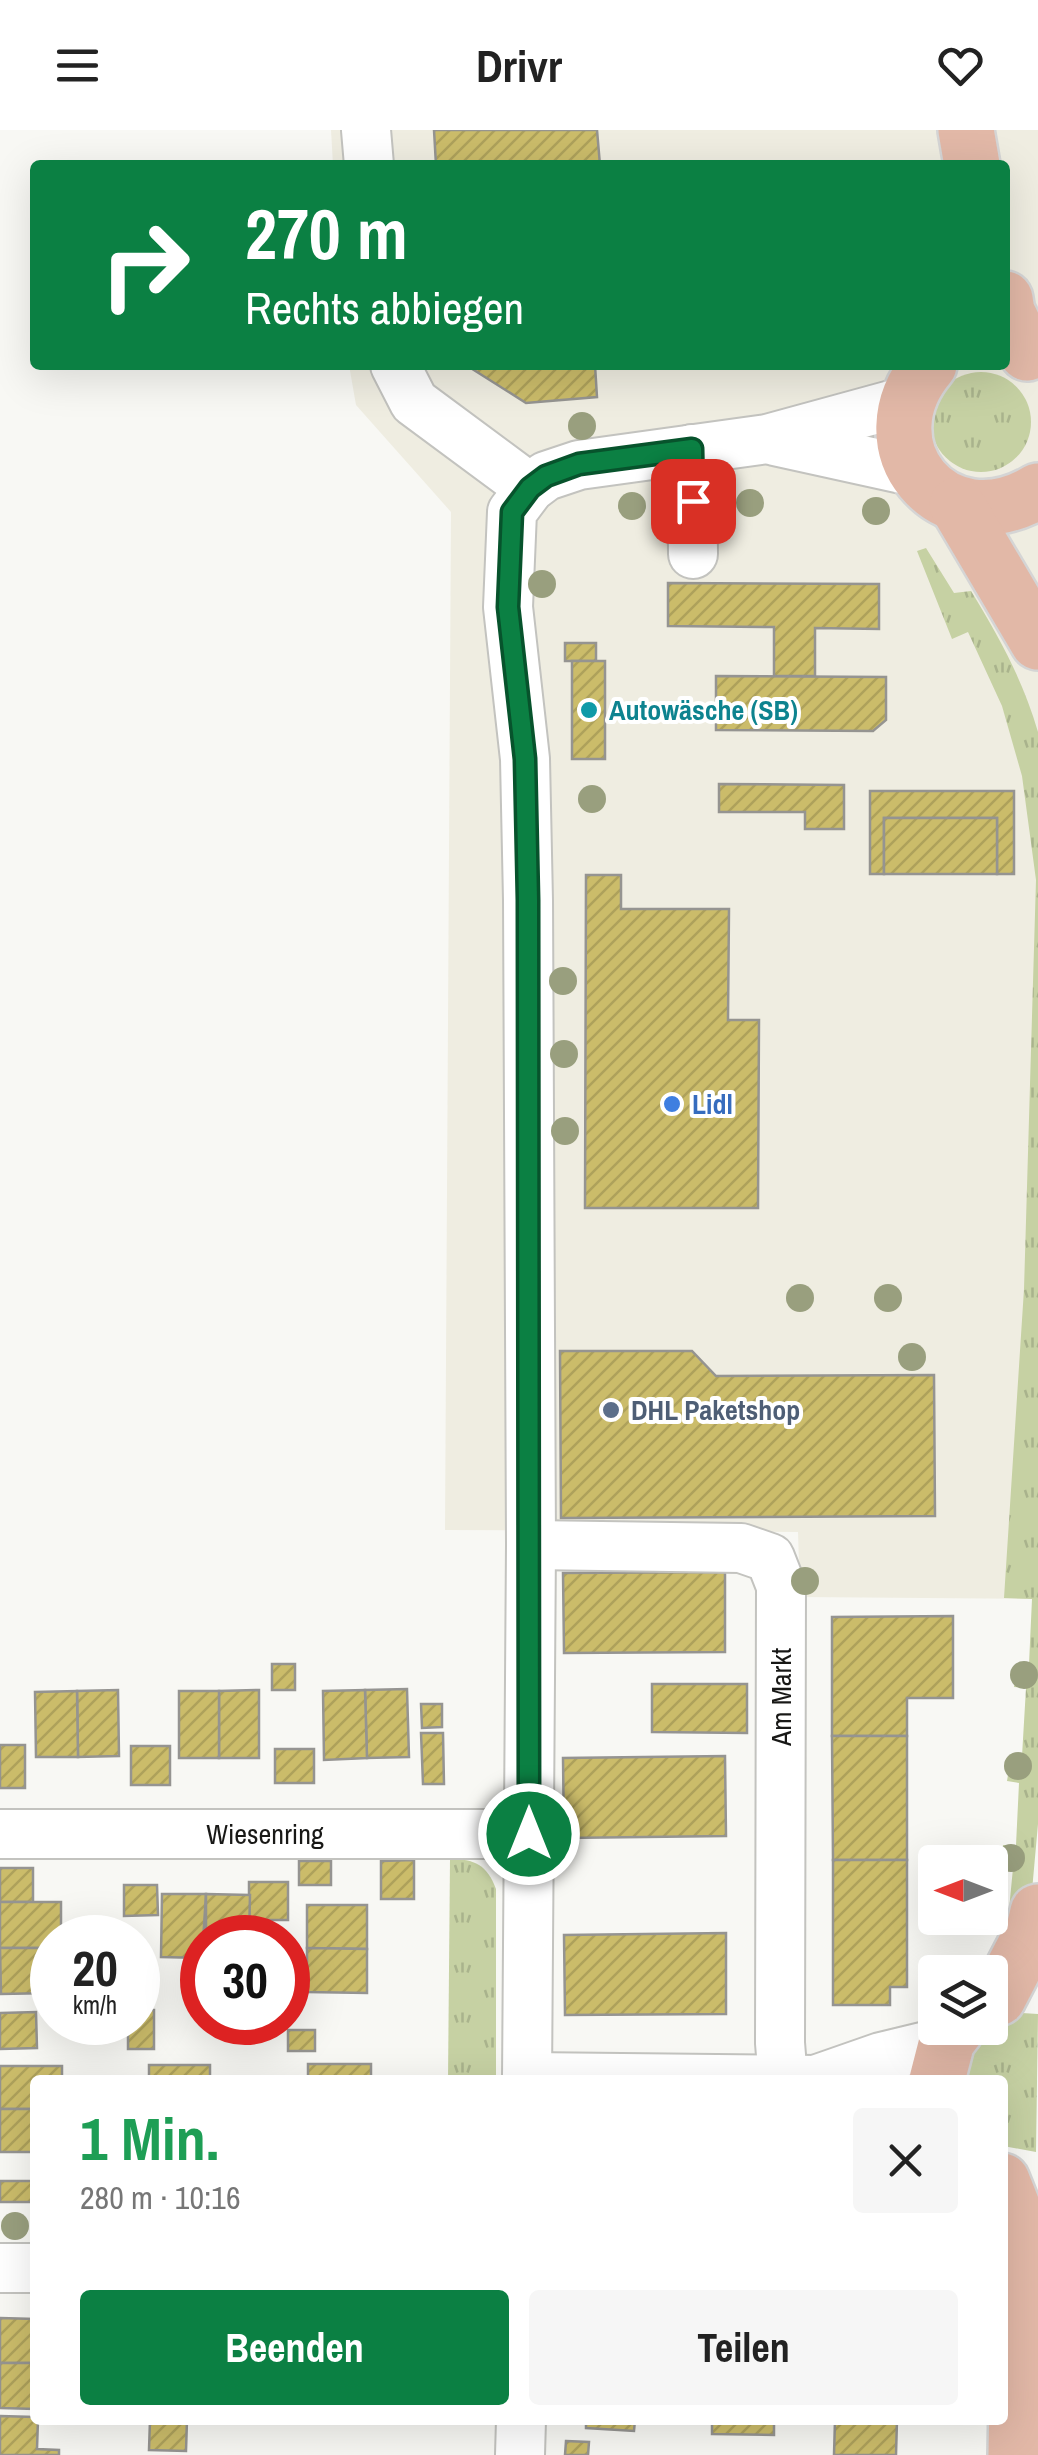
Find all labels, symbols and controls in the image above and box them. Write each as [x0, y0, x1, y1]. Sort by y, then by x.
text: Drivr [476, 35, 562, 96]
icon: menu [50, 38, 105, 93]
icon: heart [933, 38, 988, 93]
text: 270 m [245, 187, 408, 281]
icon: right [80, 200, 210, 330]
text: Rechts abbiegen [245, 277, 524, 338]
pin [651, 459, 736, 544]
icon: arrive [666, 474, 721, 529]
place label: Autowäsche (SB) [609, 691, 798, 729]
marker: Autowäsche (SB) [578, 699, 600, 721]
place label: Lidl [692, 1085, 733, 1123]
marker: Lidl [661, 1093, 683, 1115]
place label: DHL Paketshop [631, 1391, 800, 1429]
marker: DHL Paketshop [600, 1399, 622, 1421]
street label: Am Markt [762, 1648, 800, 1747]
position arrow [477, 1782, 581, 1886]
street label: Wiesenring [206, 1815, 324, 1853]
north arrow [918, 1845, 1008, 1935]
map controls [918, 1845, 1008, 2045]
speed limit sign: 30 [180, 1915, 310, 2045]
text: 20 [72, 1934, 118, 2002]
button: layers [918, 1955, 1008, 2045]
text: km/h [73, 1988, 117, 2022]
text: 1 Min. [80, 2098, 219, 2179]
button: close [853, 2108, 958, 2213]
text: 280 m · 10:16 [80, 2176, 240, 2219]
button: Beenden [80, 2290, 509, 2405]
button: Teilen [529, 2290, 958, 2405]

